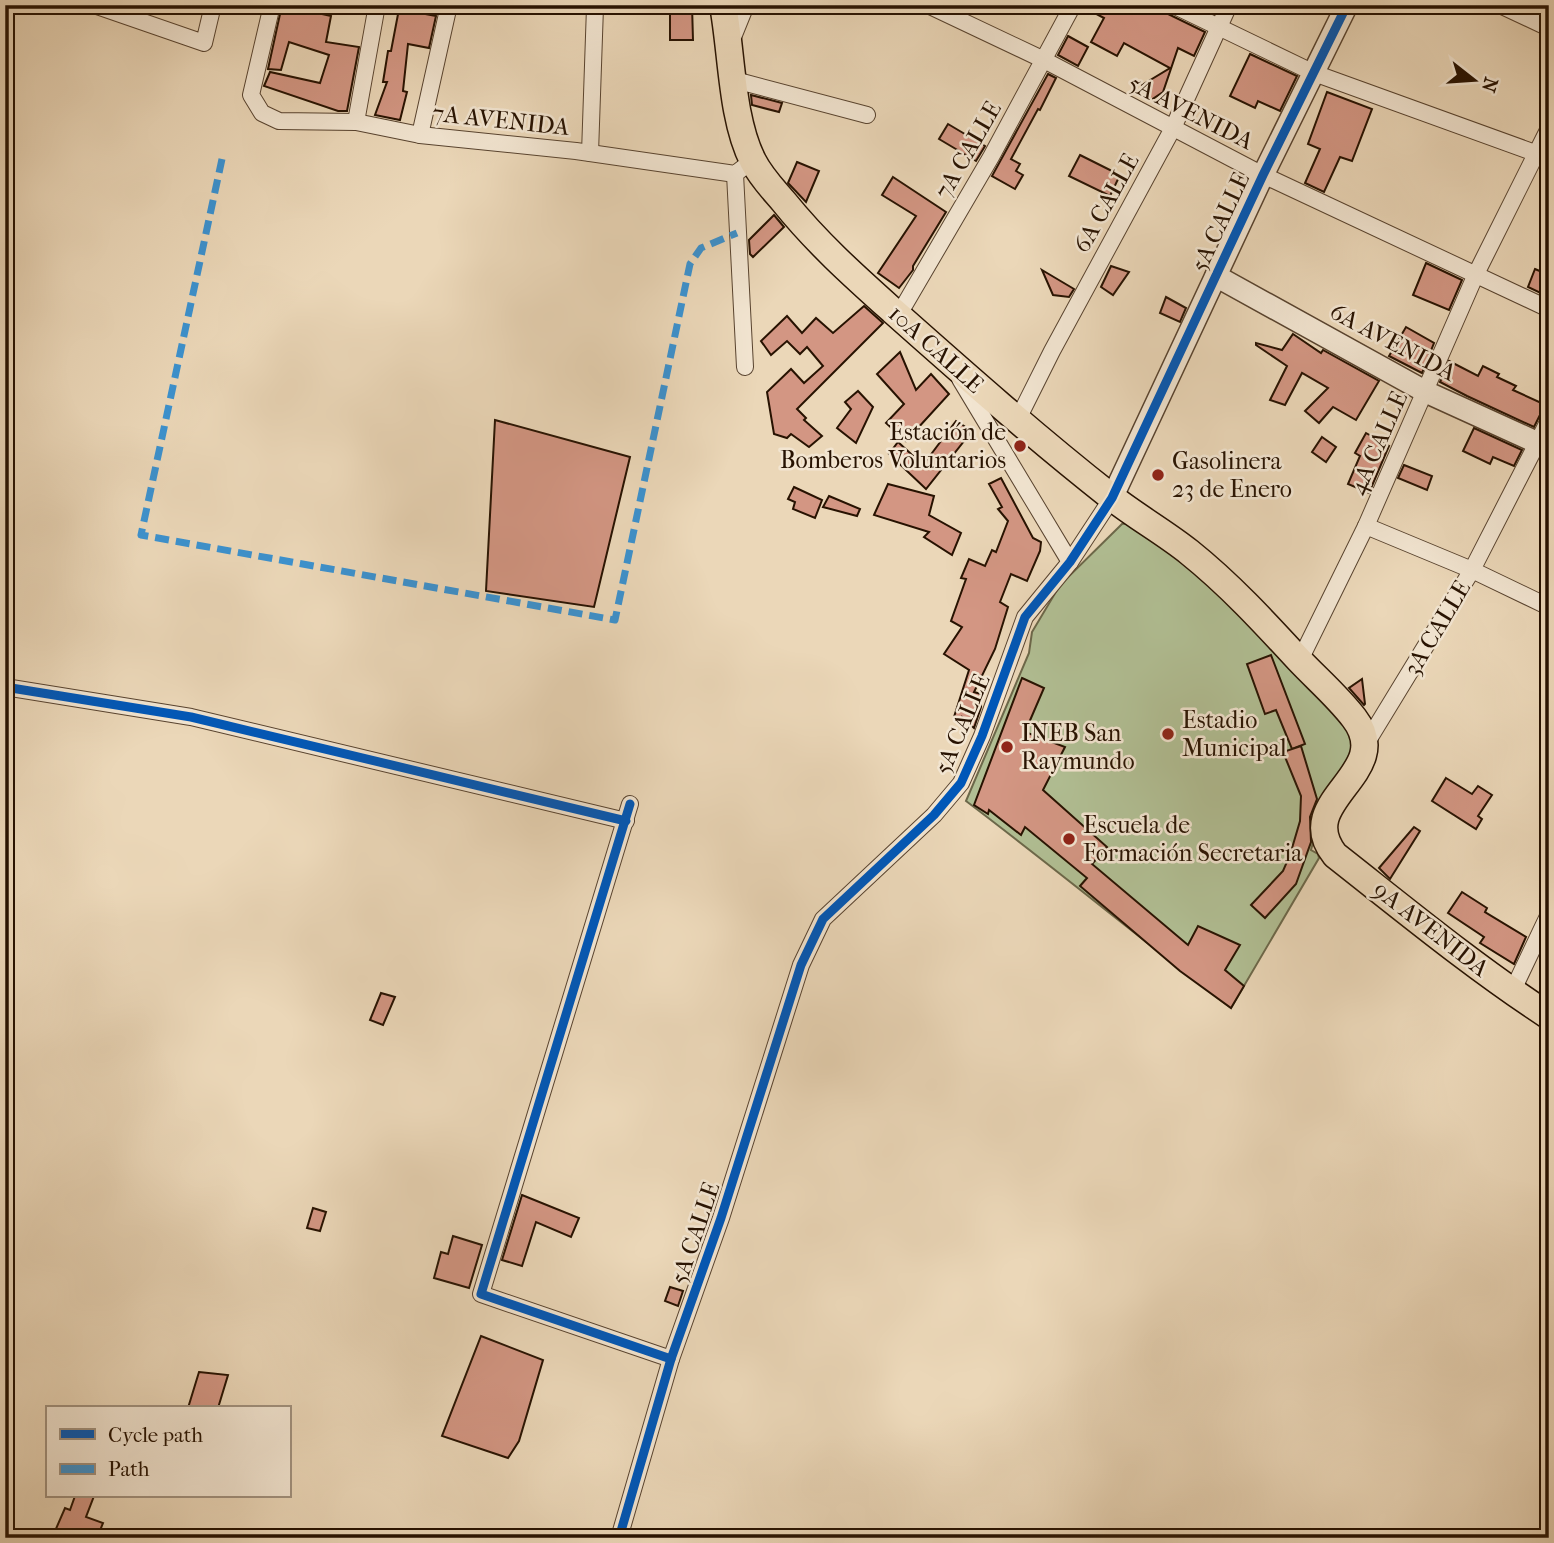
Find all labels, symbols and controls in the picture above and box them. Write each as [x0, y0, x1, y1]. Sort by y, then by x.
north arrow [1438, 46, 1508, 116]
street label: 5A AVENIDA [1124, 69, 1258, 156]
text: N [1477, 75, 1502, 95]
street label: 7A CALLE [929, 96, 1007, 204]
street label: 7A AVENIDA [431, 99, 571, 141]
street label: 6A CALLE [1067, 149, 1145, 257]
street label: 5A CALLE [1185, 168, 1255, 276]
street label: 6A AVENIDA [1325, 297, 1461, 387]
street label: 10A CALLE [883, 299, 989, 399]
street label: 4A CALLE [1343, 387, 1413, 499]
place label: Estación de Bomberos Voluntarios [780, 418, 1006, 474]
marker: Estación de Bomberos Voluntarios [1012, 438, 1028, 454]
place label: Gasolinera 23 de Enero [1172, 447, 1292, 503]
marker: Gasolinera 23 de Enero [1150, 467, 1166, 483]
street label: 3A CALLE [1398, 575, 1476, 681]
street label: 5A CALLE [928, 670, 996, 778]
place label: Estadio Municipal [1182, 706, 1287, 762]
place label: INEB San Raymundo [1021, 719, 1135, 775]
marker: Estadio Municipal [1160, 726, 1176, 742]
marker: INEB San Raymundo [999, 739, 1015, 755]
place label: Escuela de Formación Secretaria [1083, 811, 1303, 867]
marker: Escuela de Formación Secretaria [1061, 831, 1077, 847]
street label: 9A AVENIDA [1368, 875, 1495, 983]
street label: 5A CALLE [664, 1178, 726, 1288]
legend [46, 1406, 290, 1498]
text: Cycle path [108, 1423, 203, 1447]
text: Path [108, 1457, 150, 1481]

